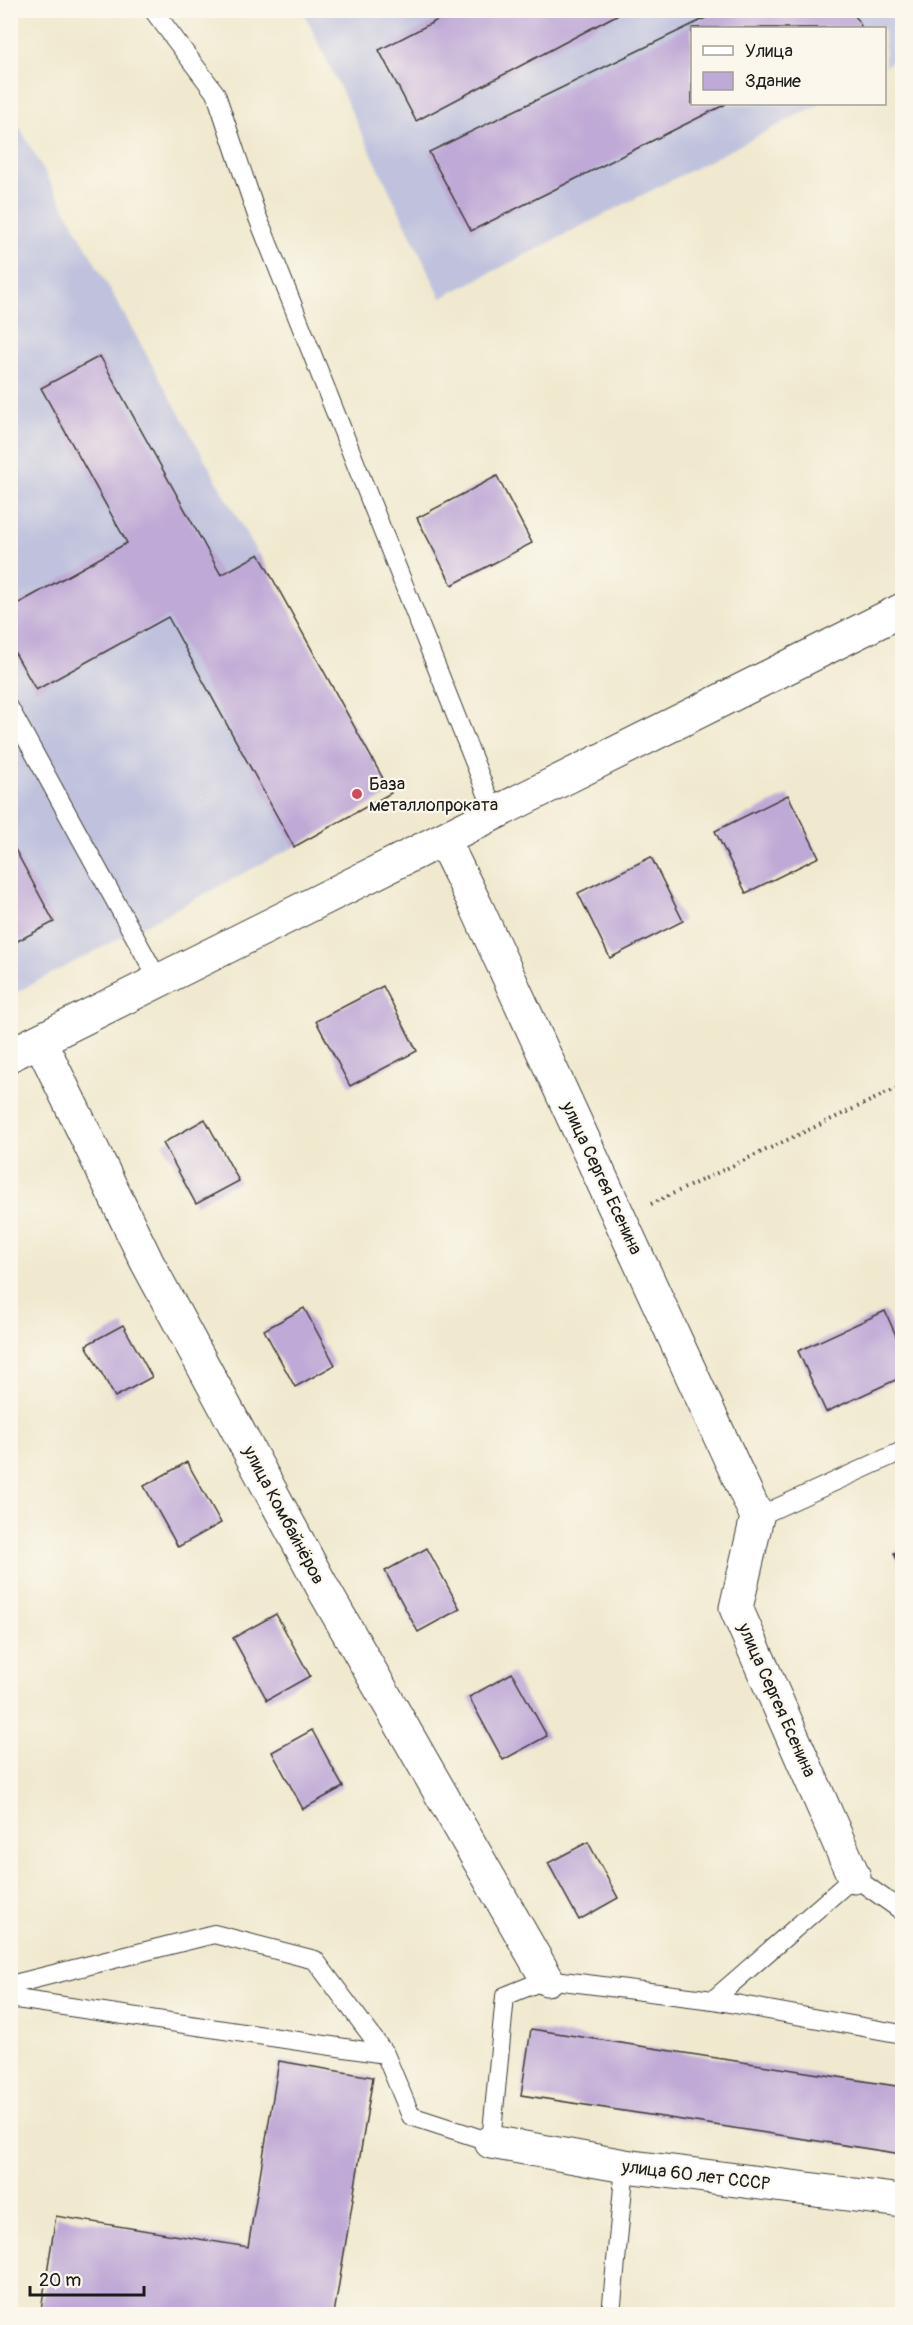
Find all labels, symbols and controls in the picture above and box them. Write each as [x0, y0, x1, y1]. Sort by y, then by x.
legend [691, 27, 886, 105]
text: Улица [745, 40, 793, 63]
text: Здание [745, 70, 801, 93]
place label: База металлопроката [369, 773, 498, 817]
marker: База металлопроката [350, 787, 364, 801]
street label: улица Сергея Есенина [556, 1097, 647, 1258]
street label: улица Комбайнёров [237, 1441, 330, 1588]
street label: улица Сергея Есенина [732, 1619, 821, 1781]
street label: улица 60 лет СССР [620, 2155, 771, 2196]
scale bar [30, 2259, 144, 2297]
text: 20 m [39, 2269, 81, 2292]

